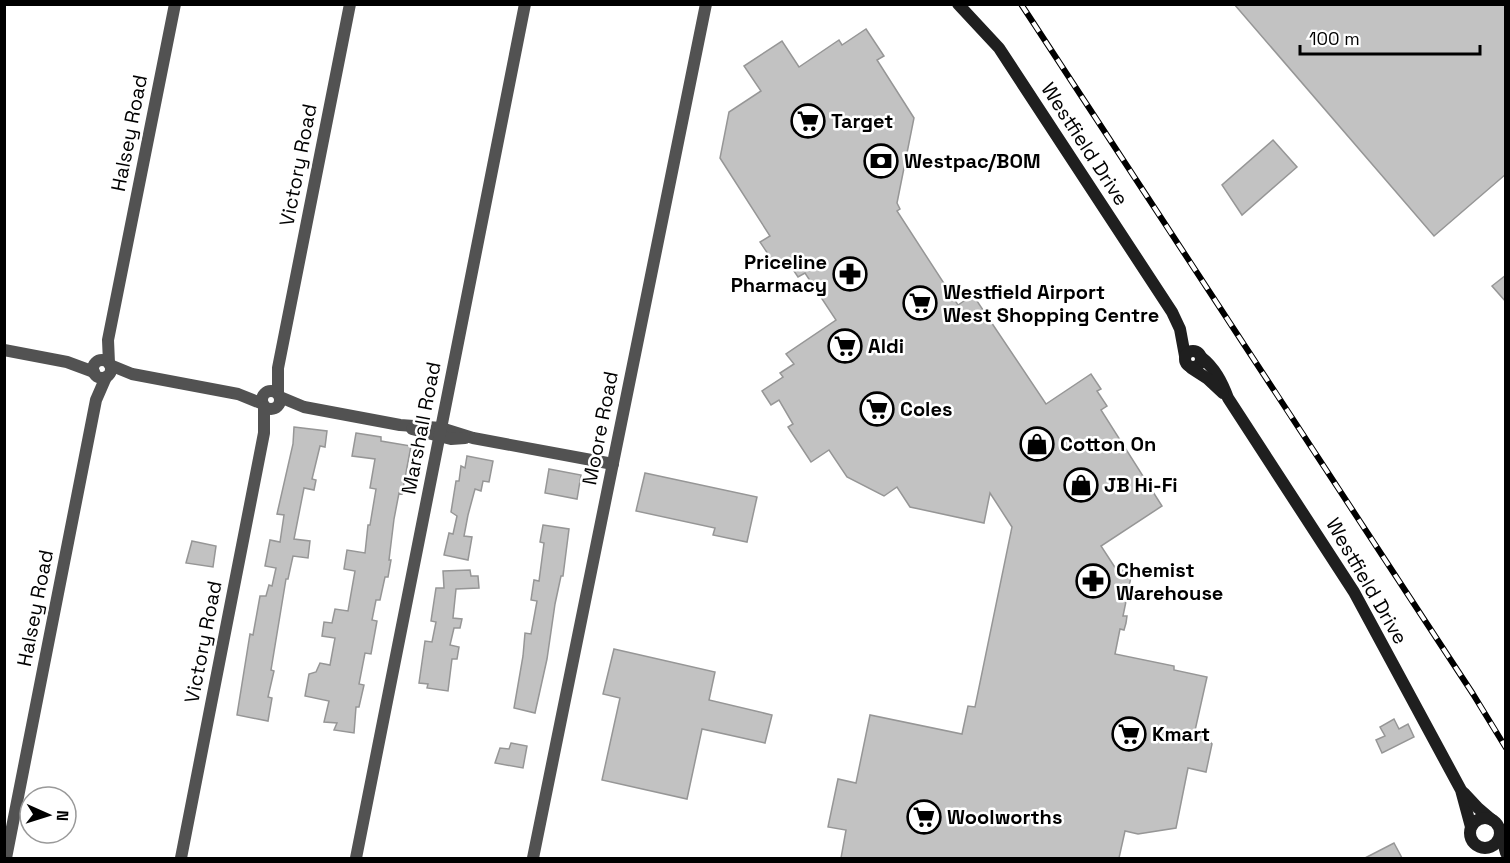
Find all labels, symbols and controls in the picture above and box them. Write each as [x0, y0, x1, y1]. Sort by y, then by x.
scale bar [1300, 18, 1480, 56]
text: 100 m [1309, 27, 1360, 50]
street label: Halsey Road [105, 72, 153, 194]
street label: Westfield Drive [1035, 77, 1135, 211]
street label: Victory Road [273, 102, 323, 228]
supermarket icon: Target [790, 103, 826, 139]
place label: Target [831, 108, 893, 134]
bank icon: Westpac/BOM [863, 143, 899, 179]
place label: Westpac/BOM [904, 148, 1041, 174]
place label: Priceline Pharmacy [731, 249, 827, 298]
pharmacy icon: Priceline Pharmacy [832, 256, 868, 292]
place label: Westfield Airport West Shopping Centre [943, 279, 1159, 328]
supermarket icon: Westfield Airport West Shopping Centre [902, 285, 938, 321]
supermarket icon: Aldi [827, 328, 863, 364]
place label: Aldi [868, 333, 904, 359]
street label: Marshall Road [395, 360, 447, 496]
street label: Moore Road [576, 369, 624, 487]
supermarket icon: Coles [859, 391, 895, 427]
place label: Coles [900, 396, 952, 422]
shop icon: Cotton On [1019, 426, 1055, 462]
place label: Cotton On [1060, 431, 1156, 457]
shop icon: JB Hi-Fi [1063, 467, 1099, 503]
place label: JB Hi-Fi [1104, 472, 1178, 498]
street label: Westfield Drive [1320, 513, 1414, 649]
street label: Halsey Road [11, 547, 59, 669]
place label: Chemist Warehouse [1116, 557, 1223, 606]
pharmacy icon: Chemist Warehouse [1075, 563, 1111, 599]
street label: Victory Road [178, 579, 228, 705]
supermarket icon: Kmart [1111, 716, 1147, 752]
place label: Kmart [1152, 721, 1210, 747]
north arrow [18, 785, 78, 845]
supermarket icon: Woolworths [906, 799, 942, 835]
place label: Woolworths [947, 804, 1062, 830]
text: N [52, 810, 73, 822]

